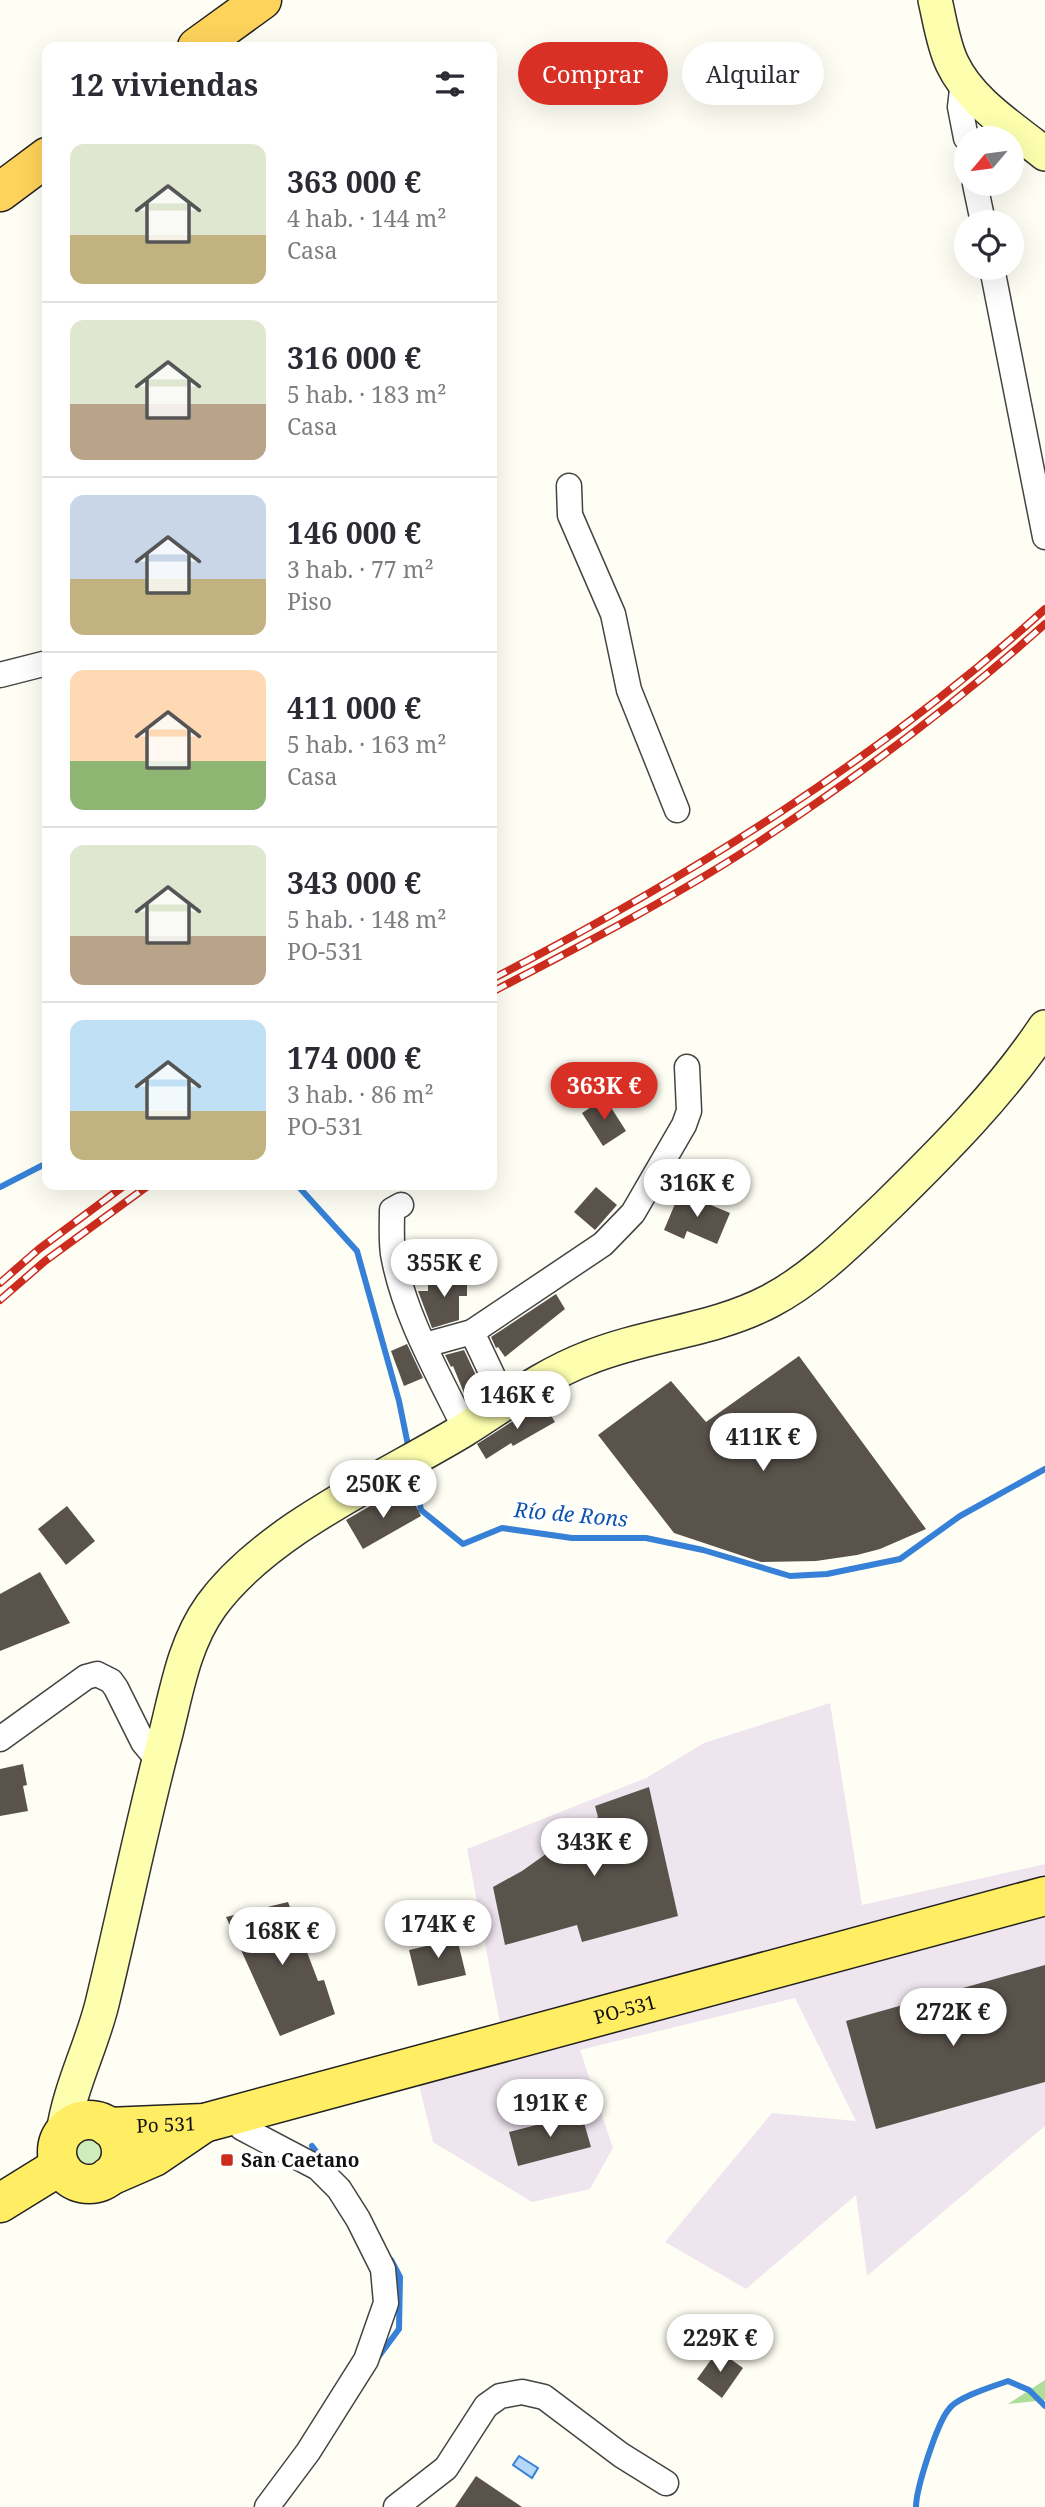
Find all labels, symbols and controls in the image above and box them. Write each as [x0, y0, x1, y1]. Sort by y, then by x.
chip: Comprar [518, 42, 668, 105]
chip: Alquilar [682, 42, 824, 105]
text: 12 viviendas [70, 64, 258, 105]
icon: filters [431, 65, 469, 103]
north arrow [954, 126, 1024, 196]
map controls [954, 126, 1024, 280]
text: 363 000 € [287, 161, 421, 202]
icon: home [126, 172, 210, 256]
text: 4 hab. · 144 m² [287, 202, 446, 234]
button: locate [954, 210, 1024, 280]
text: Casa [287, 234, 337, 266]
text: 316 000 € [287, 337, 421, 378]
icon: home [126, 348, 210, 432]
text: 5 hab. · 183 m² [287, 378, 446, 410]
text: Casa [287, 410, 337, 442]
text: 146 000 € [287, 512, 421, 553]
icon: home [126, 523, 210, 607]
text: 3 hab. · 77 m² [287, 553, 434, 585]
text: Piso [287, 585, 332, 617]
text: 411 000 € [287, 687, 421, 728]
icon: home [126, 698, 210, 782]
text: 5 hab. · 163 m² [287, 728, 446, 760]
text: Casa [287, 760, 337, 792]
text: 343 000 € [287, 862, 421, 903]
icon: home [126, 873, 210, 957]
text: 5 hab. · 148 m² [287, 903, 446, 935]
text: PO-531 [287, 935, 364, 967]
text: 174 000 € [287, 1037, 421, 1078]
icon: home [126, 1048, 210, 1132]
pin: 363K € [547, 1062, 661, 1122]
text: 363K € [567, 1069, 641, 1101]
text: 3 hab. · 86 m² [287, 1078, 434, 1110]
text: PO-531 [287, 1110, 364, 1142]
pin: 316K € [640, 1160, 754, 1219]
text: 316K € [660, 1166, 734, 1198]
pin: 355K € [387, 1240, 501, 1299]
text: 355K € [407, 1246, 481, 1278]
pin: 146K € [460, 1372, 574, 1431]
text: 146K € [480, 1378, 554, 1410]
pin: 411K € [706, 1414, 820, 1473]
text: 411K € [726, 1420, 800, 1452]
pin: 250K € [326, 1460, 440, 1520]
text: 250K € [346, 1467, 420, 1499]
water label: Río de Rons [512, 1495, 629, 1533]
pin: 343K € [537, 1818, 651, 1878]
text: 343K € [557, 1825, 631, 1857]
pin: 174K € [381, 1900, 495, 1960]
text: 174K € [401, 1907, 475, 1939]
pin: 168K € [225, 1908, 339, 1967]
text: 168K € [245, 1914, 319, 1946]
pin: 272K € [896, 1988, 1010, 2048]
street label: PO-531 [591, 1989, 659, 2030]
text: 272K € [916, 1995, 990, 2027]
pin: 191K € [493, 2080, 607, 2139]
text: 191K € [513, 2086, 587, 2118]
street label: Po 531 [136, 2110, 196, 2139]
place label: San Caetano [241, 2147, 359, 2173]
marker: San Caetano [219, 2152, 235, 2168]
pin: 229K € [663, 2314, 777, 2374]
text: 229K € [683, 2321, 757, 2353]

